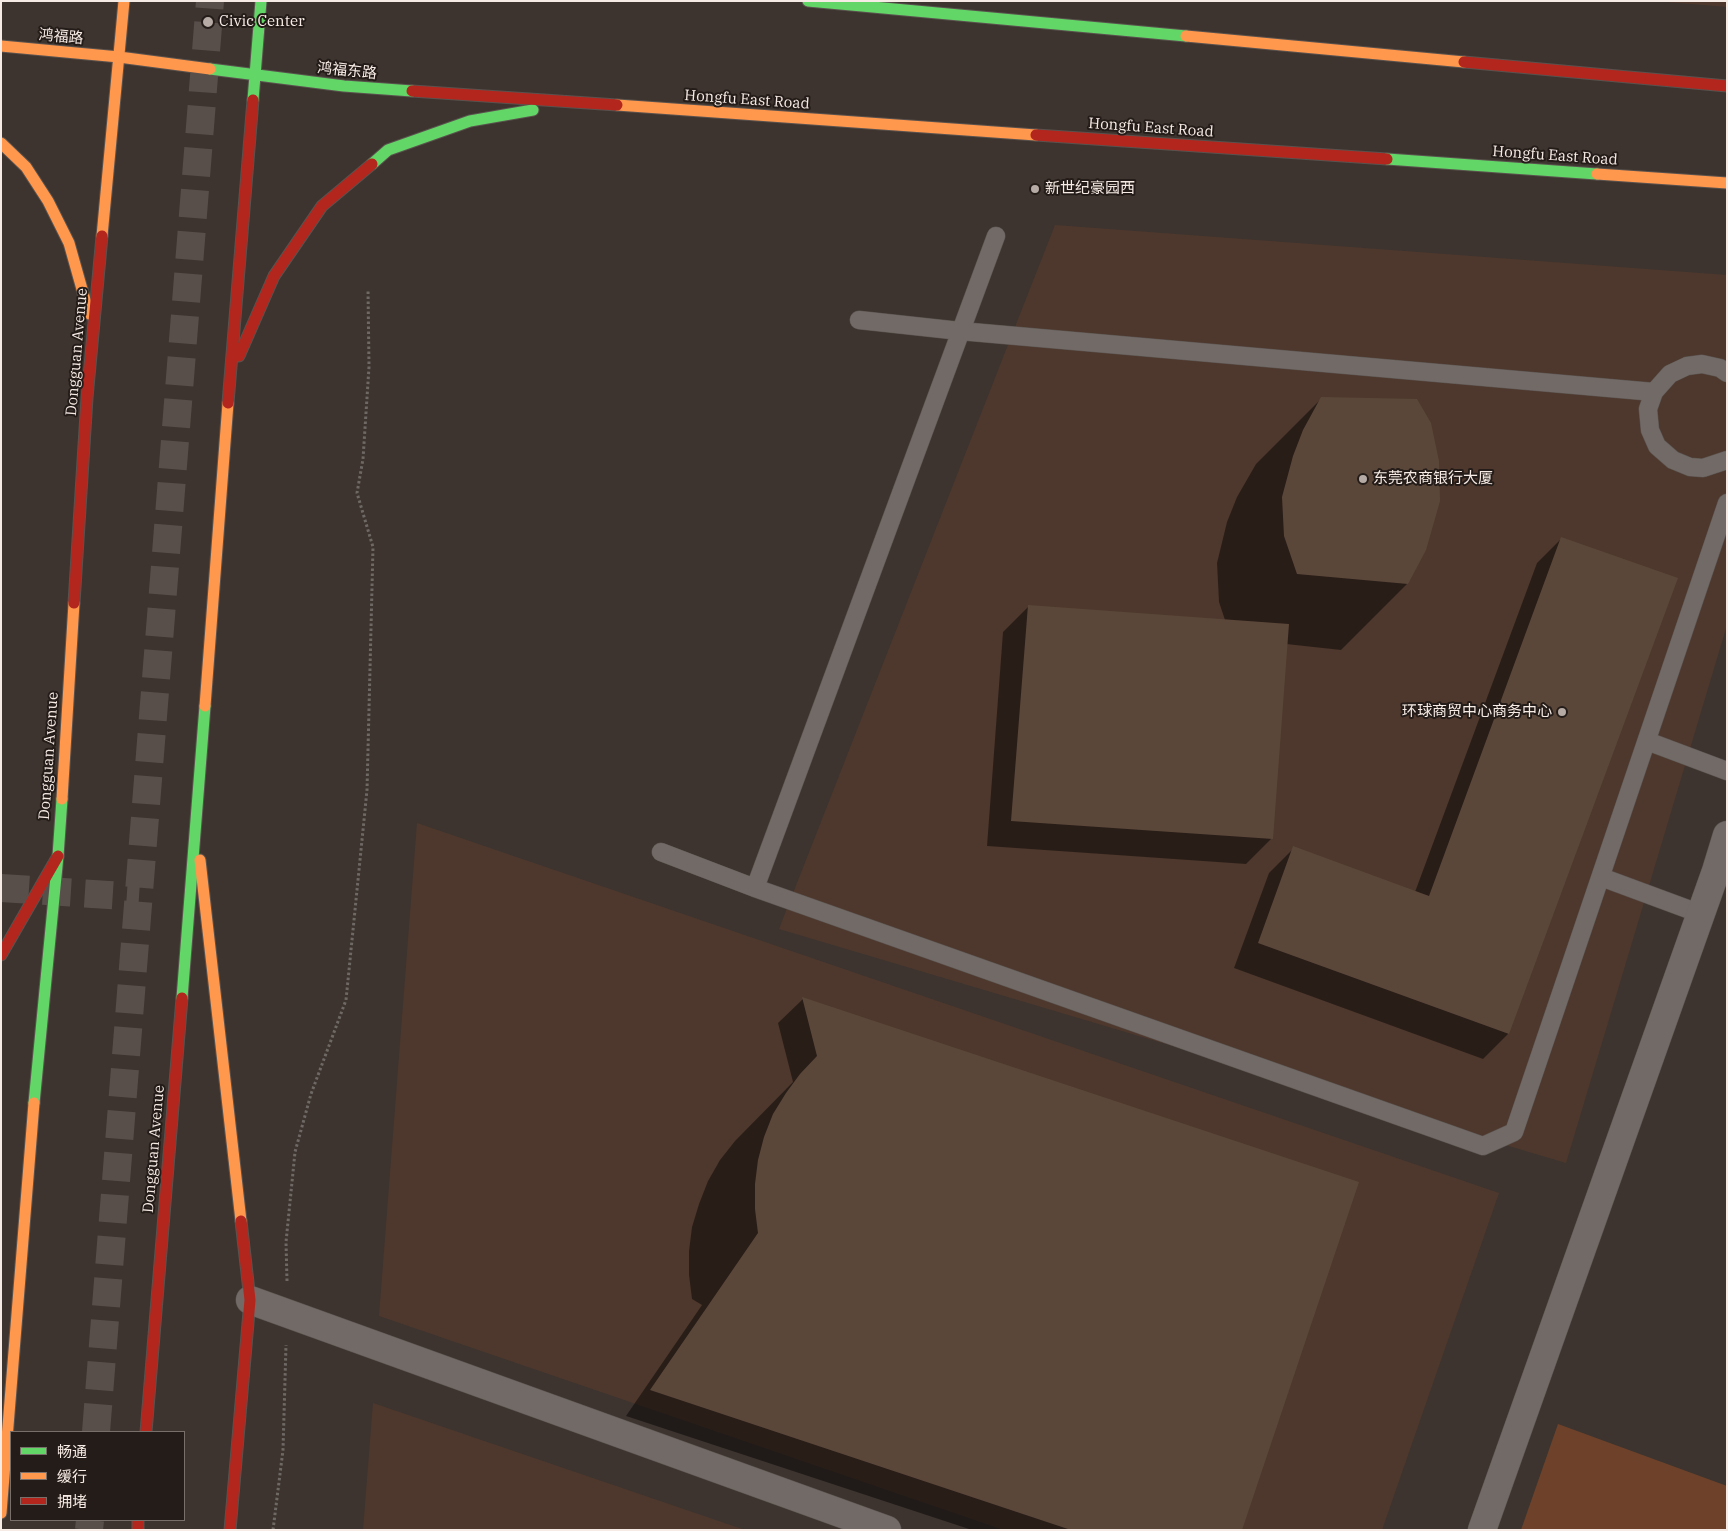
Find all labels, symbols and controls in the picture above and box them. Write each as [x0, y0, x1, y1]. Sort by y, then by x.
place label: Civic Center [219, 13, 305, 31]
marker: Civic Center [201, 15, 215, 29]
street label: 鸿福路 [38, 26, 84, 48]
street label: 鸿福东路 [316, 59, 378, 83]
street label: Hongfu East Road [684, 87, 810, 113]
street label: Hongfu East Road [1088, 115, 1214, 141]
street label: Hongfu East Road [1492, 143, 1618, 169]
place label: 新世纪豪园西 [1045, 180, 1135, 198]
marker: 新世纪豪园西 [1029, 183, 1041, 195]
street label: Dongguan Avenue [62, 287, 92, 417]
place label: 东莞农商银行大厦 [1373, 470, 1493, 488]
marker: 东莞农商银行大厦 [1357, 473, 1369, 485]
street label: Dongguan Avenue [36, 691, 62, 821]
place label: 环球商贸中心商务中心 [1402, 703, 1552, 721]
marker: 环球商贸中心商务中心 [1556, 706, 1568, 718]
street label: Dongguan Avenue [139, 1084, 169, 1214]
legend [10, 1431, 185, 1521]
text: 畅通 [57, 1442, 87, 1461]
text: 缓行 [57, 1467, 87, 1486]
text: 拥堵 [57, 1492, 87, 1511]

